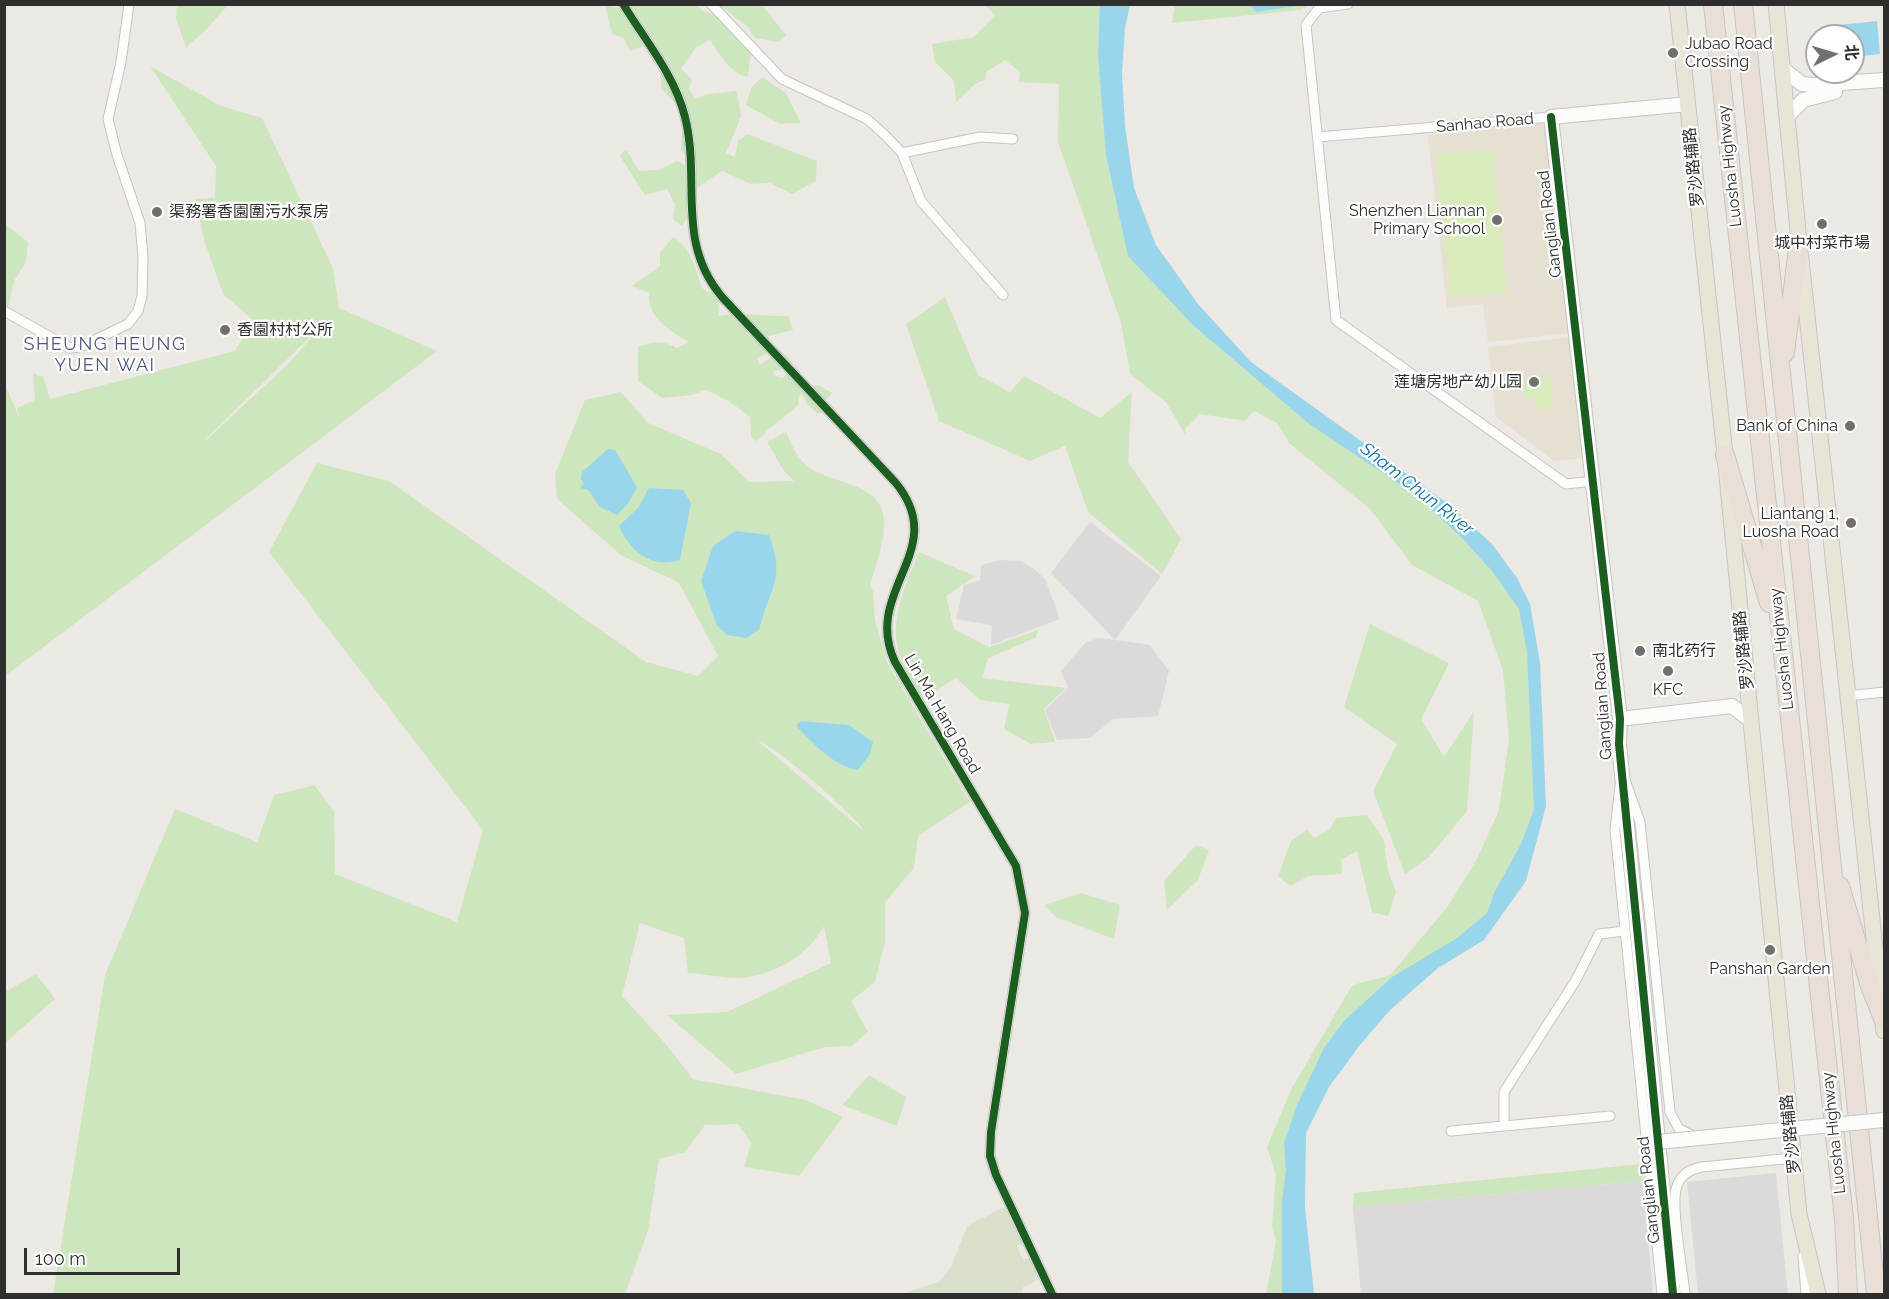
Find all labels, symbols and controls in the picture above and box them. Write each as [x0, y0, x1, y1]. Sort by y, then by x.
north arrow [1805, 24, 1865, 84]
place label: Jubao Road Crossing [1685, 34, 1773, 72]
text: 北 [1841, 44, 1862, 61]
marker: Jubao Road Crossing [1666, 46, 1680, 60]
street label: Luosha Highway [1714, 104, 1746, 228]
street label: Sanhao Road [1435, 109, 1535, 137]
street label: 罗沙路辅路 [1680, 126, 1708, 208]
street label: Ganglian Road [1534, 169, 1566, 279]
place label: Shenzhen Liannan Primary School [1349, 201, 1485, 239]
place label: 渠務署香園圍污水泵房 [169, 202, 329, 222]
marker: 渠務署香園圍污水泵房 [150, 205, 164, 219]
marker: Shenzhen Liannan Primary School [1490, 213, 1504, 227]
marker: 城中村菜市場 [1815, 217, 1829, 231]
place label: 城中村菜市場 [1774, 233, 1870, 253]
place label: 香園村村公所 [237, 320, 333, 340]
marker: 香園村村公所 [218, 323, 232, 337]
district label: SHEUNG HEUNG YUEN WAI [24, 334, 186, 376]
place label: 莲塘房地产幼儿园 [1394, 372, 1522, 392]
marker: 莲塘房地产幼儿园 [1527, 375, 1541, 389]
place label: Bank of China [1736, 416, 1838, 436]
marker: Bank of China [1843, 419, 1857, 433]
water label: Sham Chun River [1356, 438, 1478, 540]
place label: Liantang 1, Luosha Road [1742, 504, 1839, 542]
marker: Liantang 1, Luosha Road [1844, 516, 1858, 530]
street label: Luosha Highway [1766, 587, 1798, 711]
street label: 罗沙路辅路 [1730, 609, 1758, 691]
place label: 南北药行 [1652, 641, 1716, 661]
marker: 南北药行 [1633, 644, 1647, 658]
street label: Lin Ma Hang Road [900, 651, 984, 777]
street label: Ganglian Road [1590, 652, 1616, 760]
marker: KFC [1661, 664, 1675, 678]
place label: KFC [1653, 680, 1683, 700]
marker: Panshan Garden [1763, 943, 1777, 957]
place label: Panshan Garden [1709, 959, 1831, 979]
street label: Luosha Highway [1818, 1071, 1850, 1195]
street label: 罗沙路辅路 [1777, 1093, 1805, 1175]
street label: Ganglian Road [1634, 1135, 1664, 1245]
scale bar [27, 1236, 183, 1274]
text: 100 m [35, 1248, 86, 1269]

